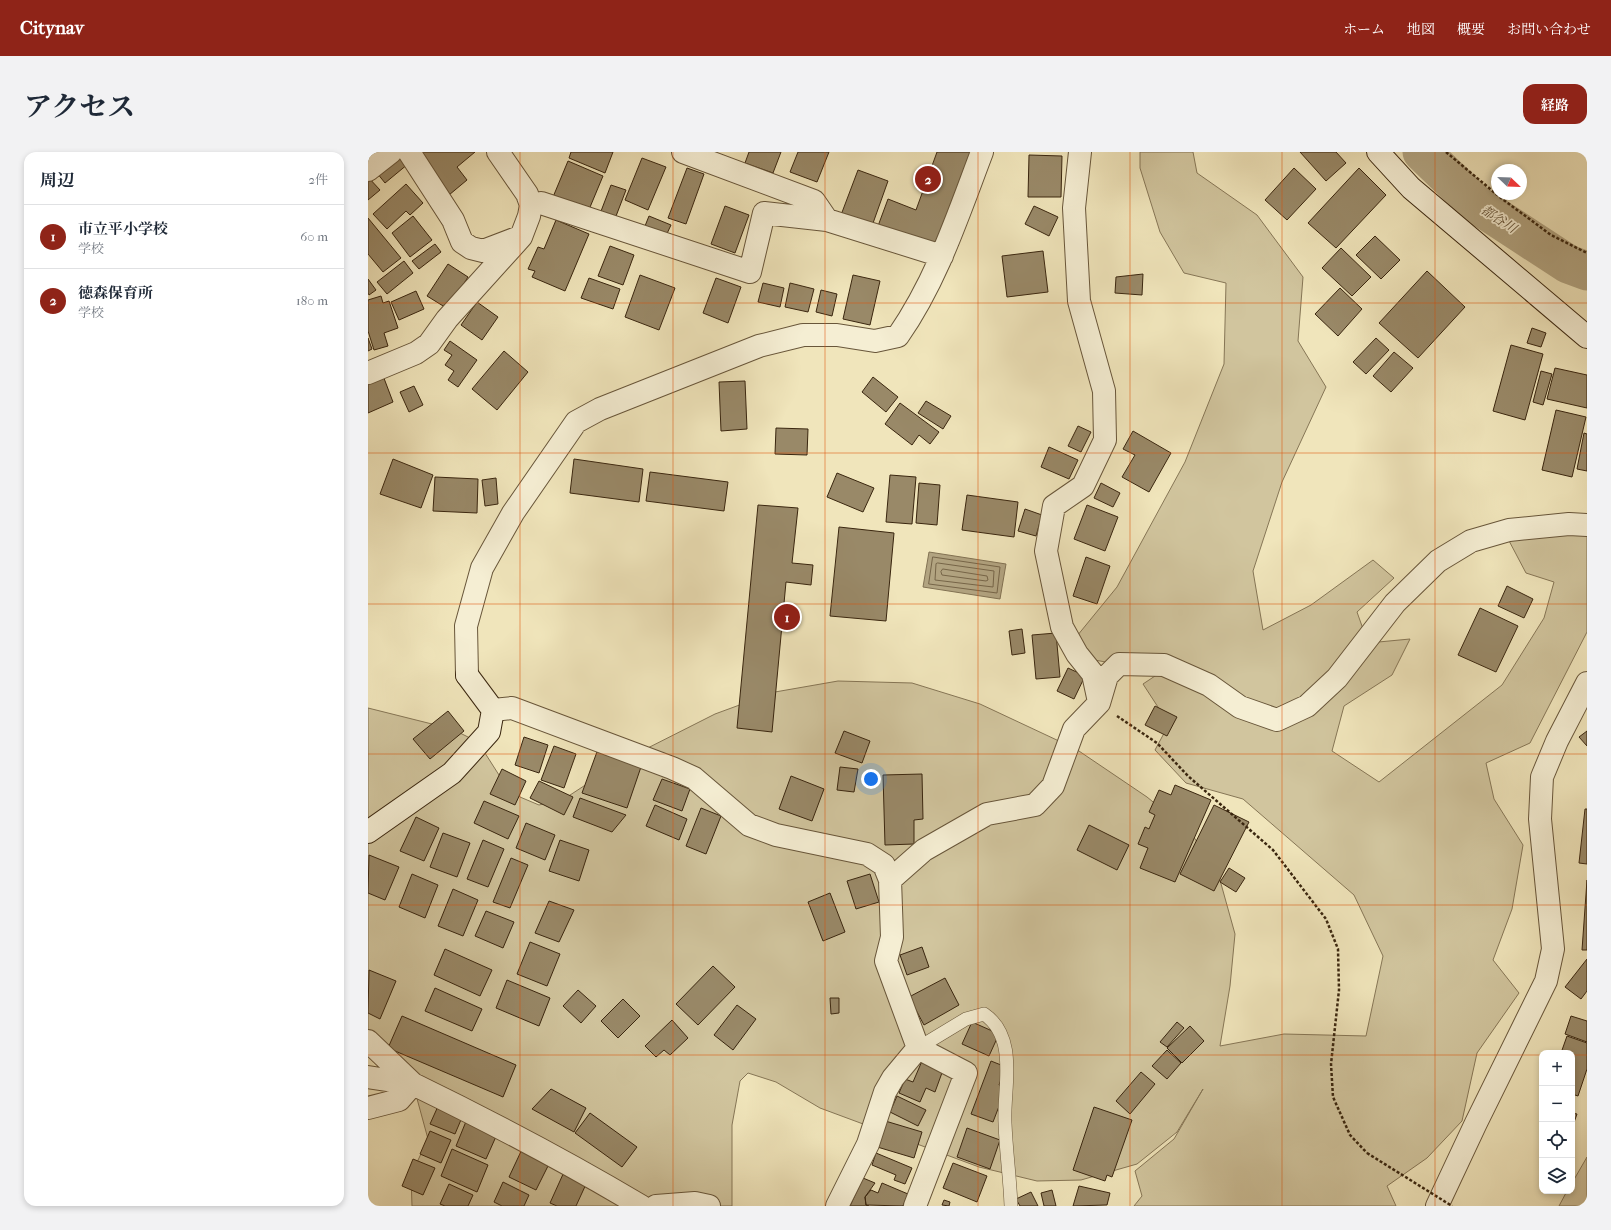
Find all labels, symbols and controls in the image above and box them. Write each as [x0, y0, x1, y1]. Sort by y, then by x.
text: Citynav [20, 17, 84, 39]
text: ホーム [1343, 21, 1385, 38]
text: 地図 [1407, 21, 1435, 38]
text: 概要 [1457, 21, 1485, 38]
text: お問い合わせ [1507, 21, 1591, 38]
button: 経路 [1523, 84, 1587, 124]
text: アクセス [24, 90, 135, 123]
pin: 2 [915, 164, 941, 194]
north arrow [1491, 164, 1527, 200]
text: 周辺 [40, 170, 74, 190]
text: 2件 [308, 172, 328, 187]
water label: 都谷川 [1479, 202, 1521, 237]
text: 市立平小学校 [78, 220, 168, 238]
text: 1 [51, 229, 55, 244]
text: 60 m [300, 229, 328, 244]
text: 学校 [78, 241, 104, 256]
text: 徳森保育所 [78, 284, 153, 302]
text: 2 [50, 293, 56, 308]
text: 180 m [296, 293, 328, 308]
text: 学校 [78, 305, 104, 320]
pin: 1 [774, 602, 800, 632]
your location [861, 769, 881, 789]
map controls [1539, 1050, 1575, 1194]
button: + [1539, 1050, 1575, 1086]
button: − [1539, 1086, 1575, 1122]
button: locate [1539, 1122, 1575, 1158]
button: layers [1539, 1158, 1575, 1194]

